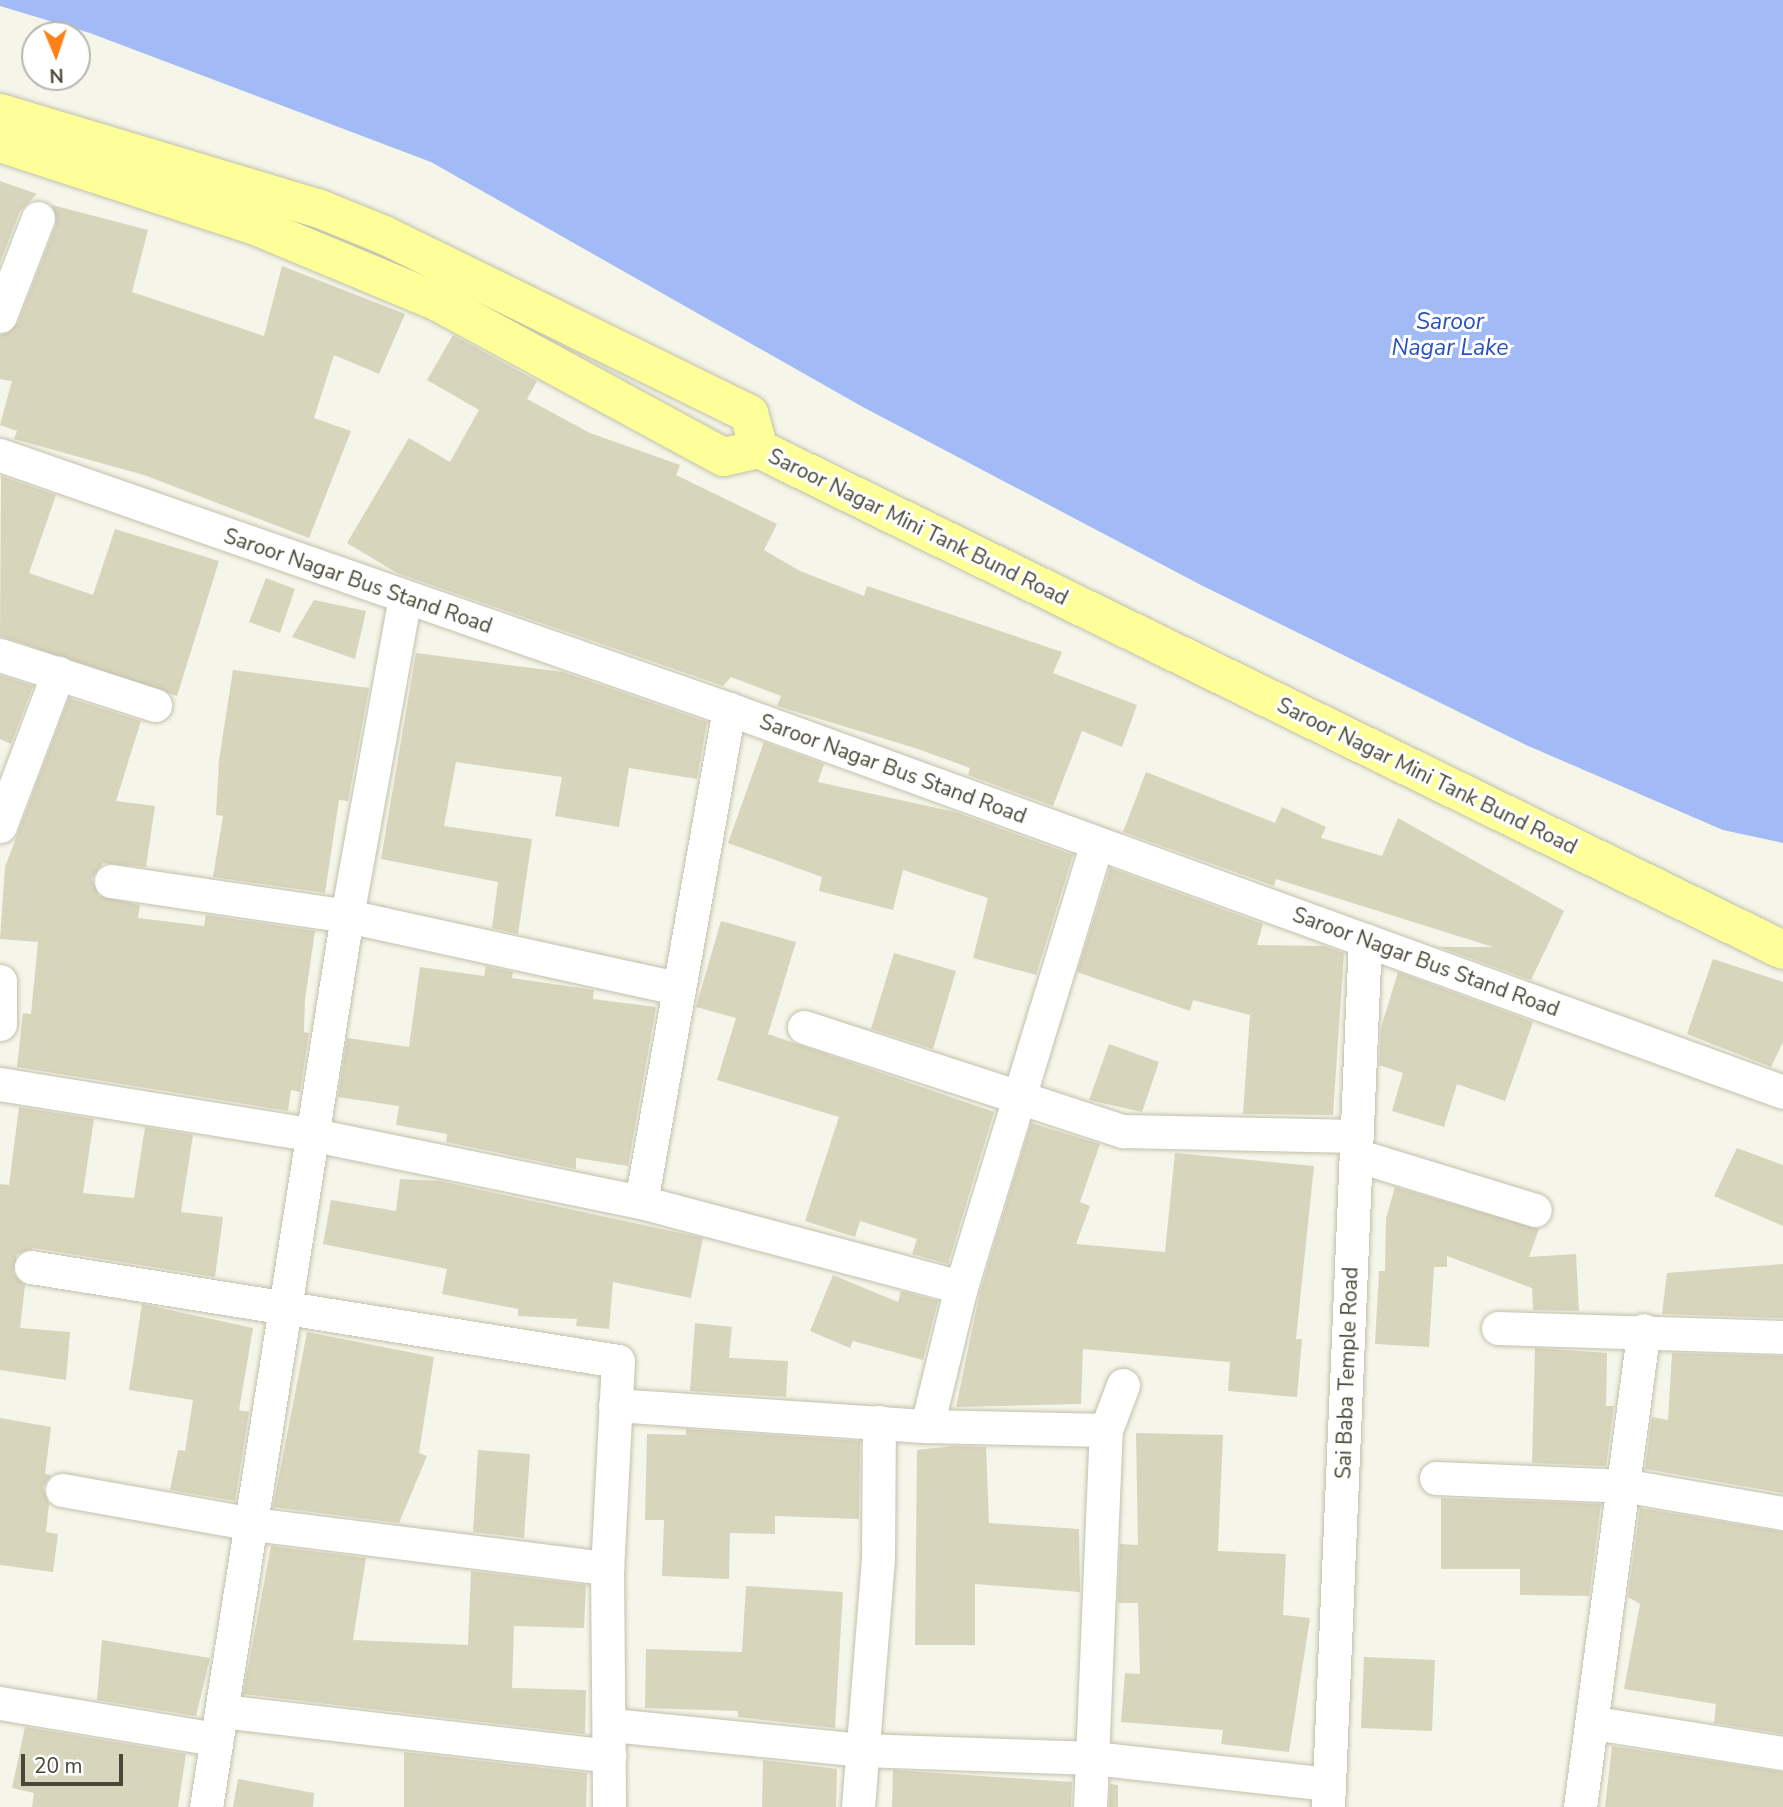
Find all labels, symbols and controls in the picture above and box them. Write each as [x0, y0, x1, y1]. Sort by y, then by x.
north arrow [21, 21, 91, 91]
text: N [49, 62, 64, 88]
water label: Saroor Nagar Lake [1391, 308, 1509, 362]
street label: Saroor Nagar Mini Tank Bund Road [764, 443, 1072, 611]
street label: Saroor Nagar Bus Stand Road [221, 523, 495, 639]
street label: Saroor Nagar Mini Tank Bund Road [1273, 692, 1581, 860]
street label: Saroor Nagar Bus Stand Road [756, 709, 1030, 829]
street label: Saroor Nagar Bus Stand Road [1289, 902, 1563, 1022]
street label: Sai Baba Temple Road [1331, 1266, 1363, 1480]
scale bar [24, 1741, 126, 1785]
text: 20 m [34, 1752, 83, 1780]

